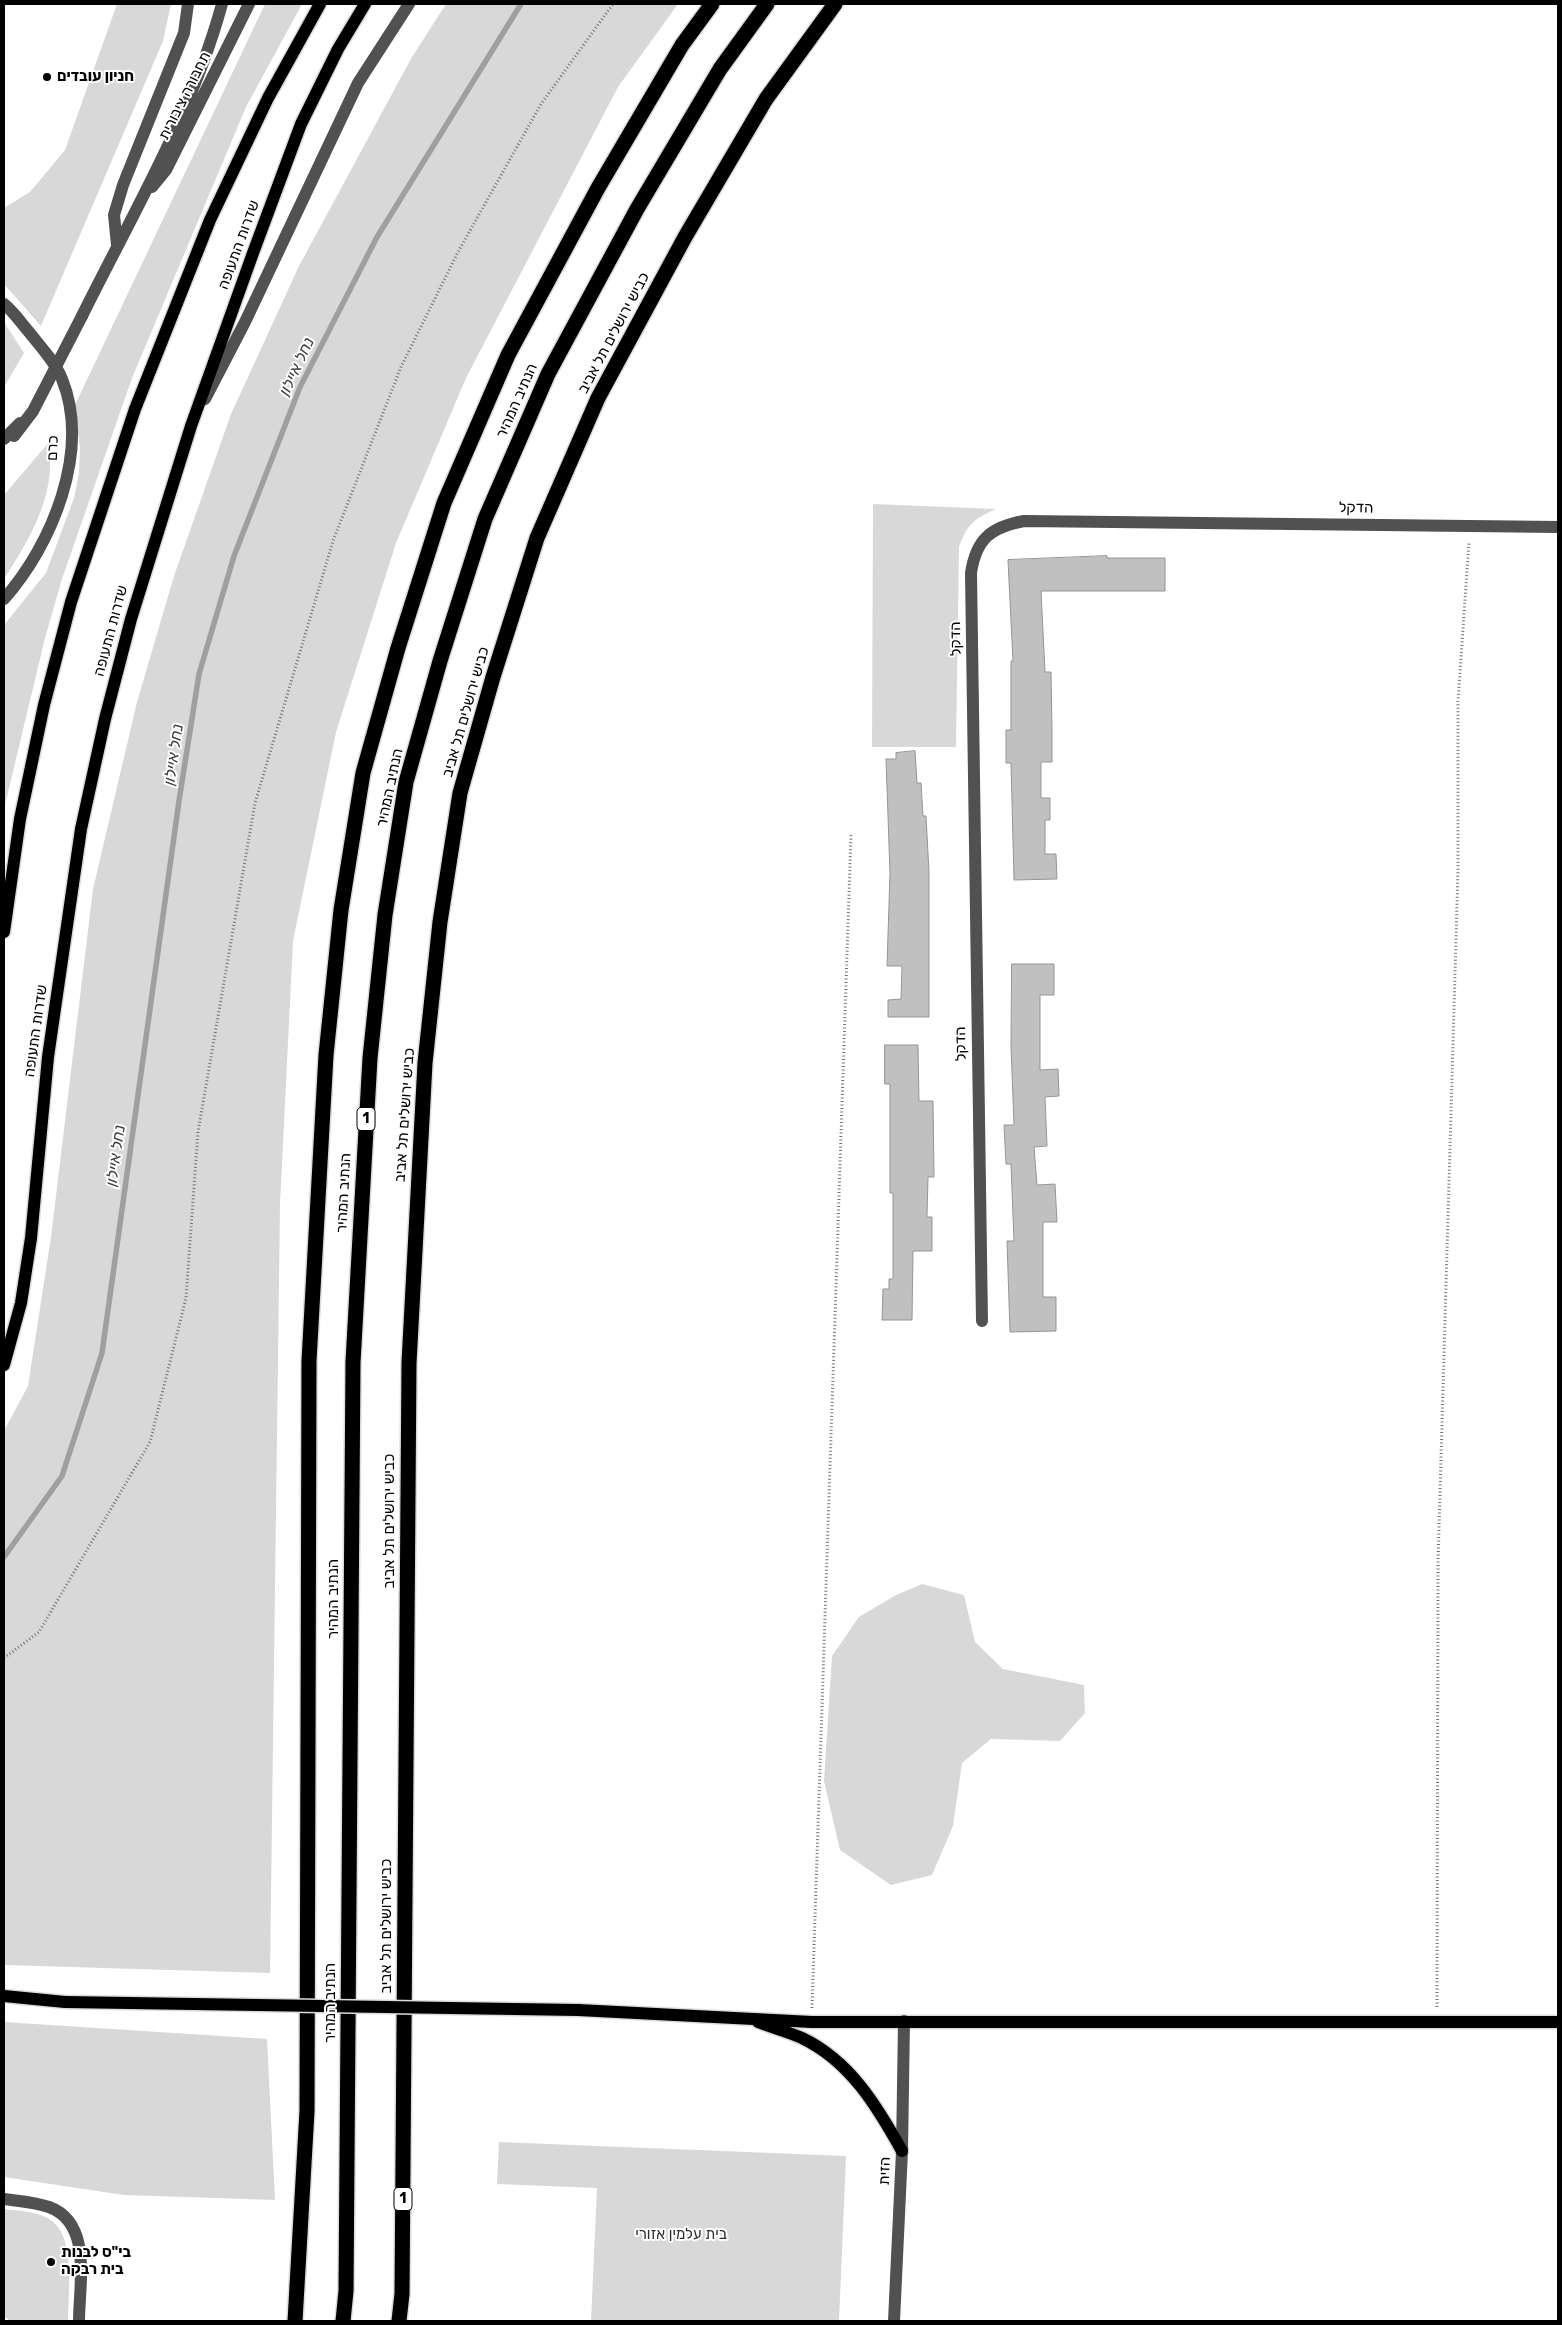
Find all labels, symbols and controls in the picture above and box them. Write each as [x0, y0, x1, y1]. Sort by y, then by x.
street label: תחבורה ציבורית [155, 49, 215, 143]
place label: חניון עובדים [57, 68, 134, 86]
marker: חניון עובדים [41, 71, 53, 83]
street label: שדרות התעופה [215, 198, 263, 292]
street label: כביש ירושלים תל אביב [574, 269, 654, 397]
water label: נחל איילון [275, 335, 319, 399]
street label: הנתיב המהיר [492, 361, 542, 441]
street label: כרם [43, 435, 63, 461]
street label: הדקל [1338, 499, 1374, 517]
street label: שדרות התעופה [90, 584, 132, 678]
street label: הדקל [947, 621, 965, 657]
street label: כביש ירושלים תל אביב [439, 645, 493, 779]
water label: נחל איילון [160, 723, 188, 787]
street label: הנתיב המהיר [373, 747, 407, 829]
street label: שדרות התעופה [21, 983, 51, 1079]
street label: הדקל [952, 1026, 970, 1062]
street label: כביש ירושלים תל אביב [391, 1047, 419, 1183]
road number: 1 [357, 1108, 375, 1130]
water label: נחל איילון [102, 1124, 130, 1188]
street label: הנתיב המהיר [333, 1153, 355, 1233]
street label: כביש ירושלים תל אביב [381, 1454, 399, 1588]
street label: הנתיב המהיר [325, 1559, 343, 1639]
street label: כביש ירושלים תל אביב [378, 1859, 396, 1993]
street label: הנתיב המהיר [322, 1963, 340, 2043]
street label: הזית [876, 2156, 894, 2186]
road number: 1 [394, 2188, 412, 2210]
park label: בית עלמין אזורי [635, 2226, 727, 2244]
place label: בי"ס לבנות בית רבקה [61, 2244, 131, 2279]
marker: בי"ס לבנות בית רבקה [45, 2256, 57, 2268]

